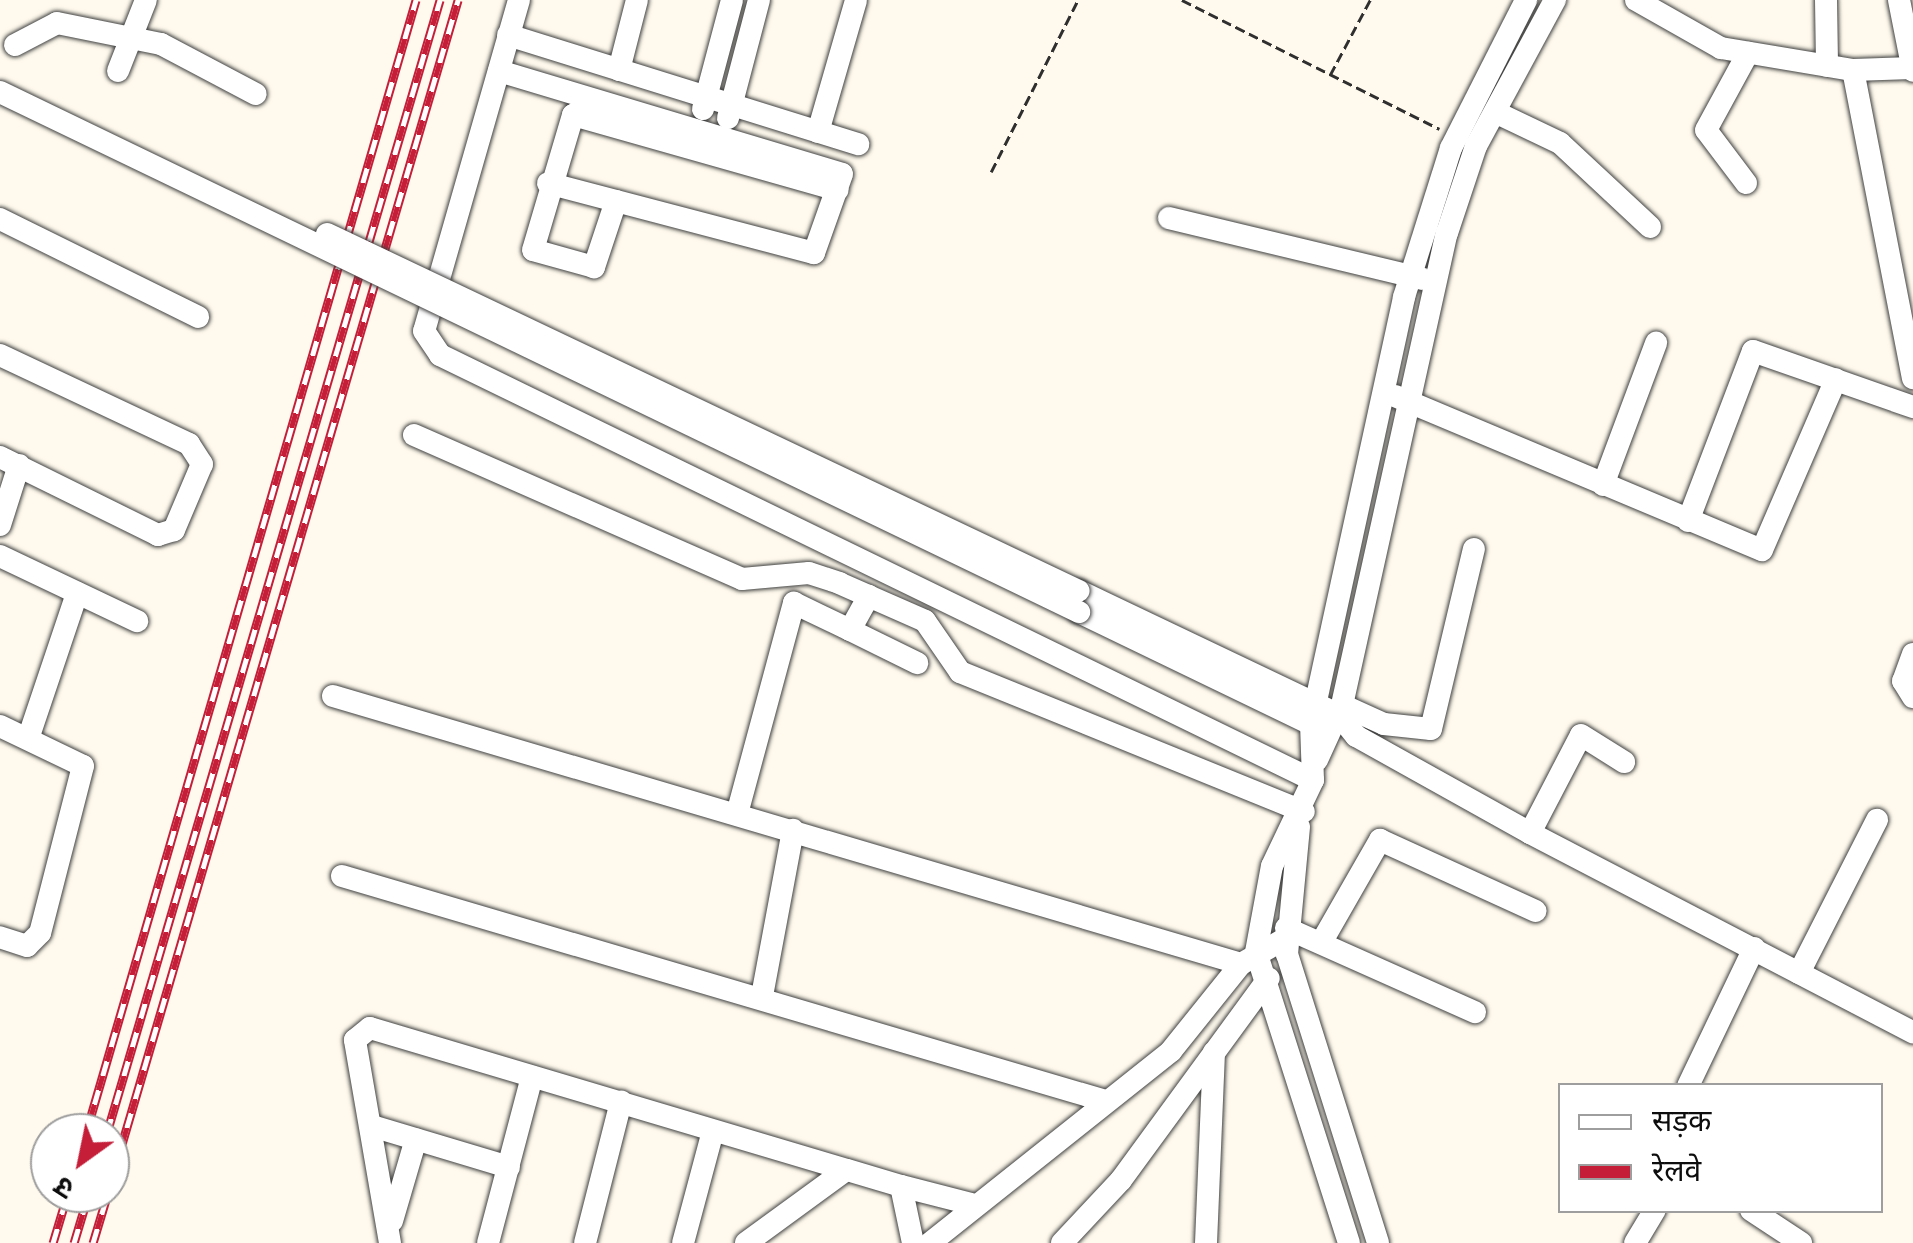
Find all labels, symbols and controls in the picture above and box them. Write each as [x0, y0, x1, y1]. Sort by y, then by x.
legend [1558, 1083, 1883, 1213]
text: सड़क [1652, 1099, 1711, 1145]
north arrow [30, 1113, 130, 1213]
text: रेलवे [1652, 1149, 1701, 1195]
text: उ [46, 1164, 83, 1209]

